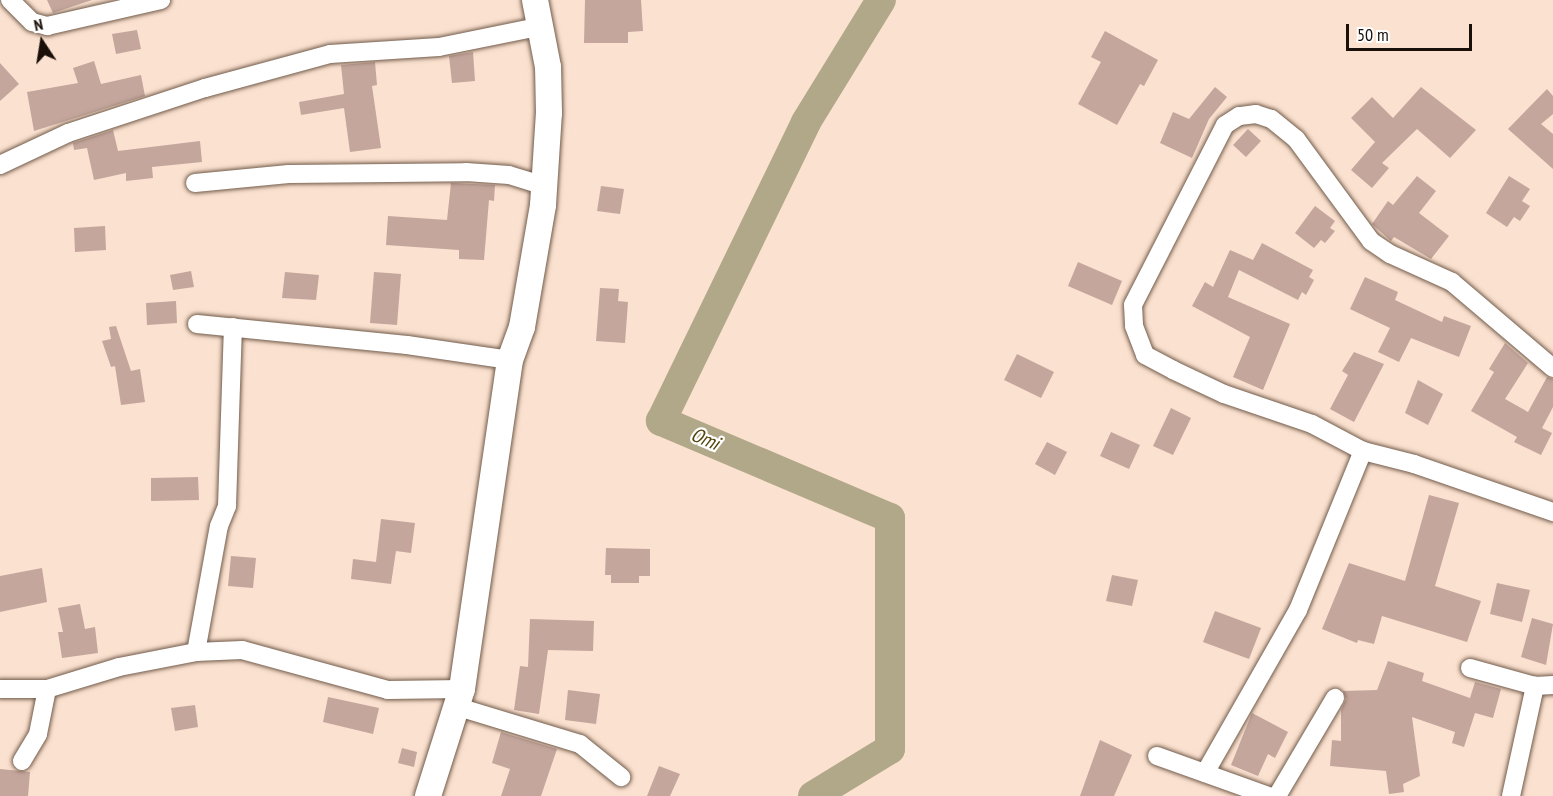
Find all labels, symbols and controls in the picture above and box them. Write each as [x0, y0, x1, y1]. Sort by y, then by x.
north arrow [12, 12, 72, 72]
scale bar [1349, 12, 1475, 50]
text: N [32, 14, 45, 35]
text: 50 m [1357, 23, 1389, 46]
water label: Omi [687, 422, 723, 456]

